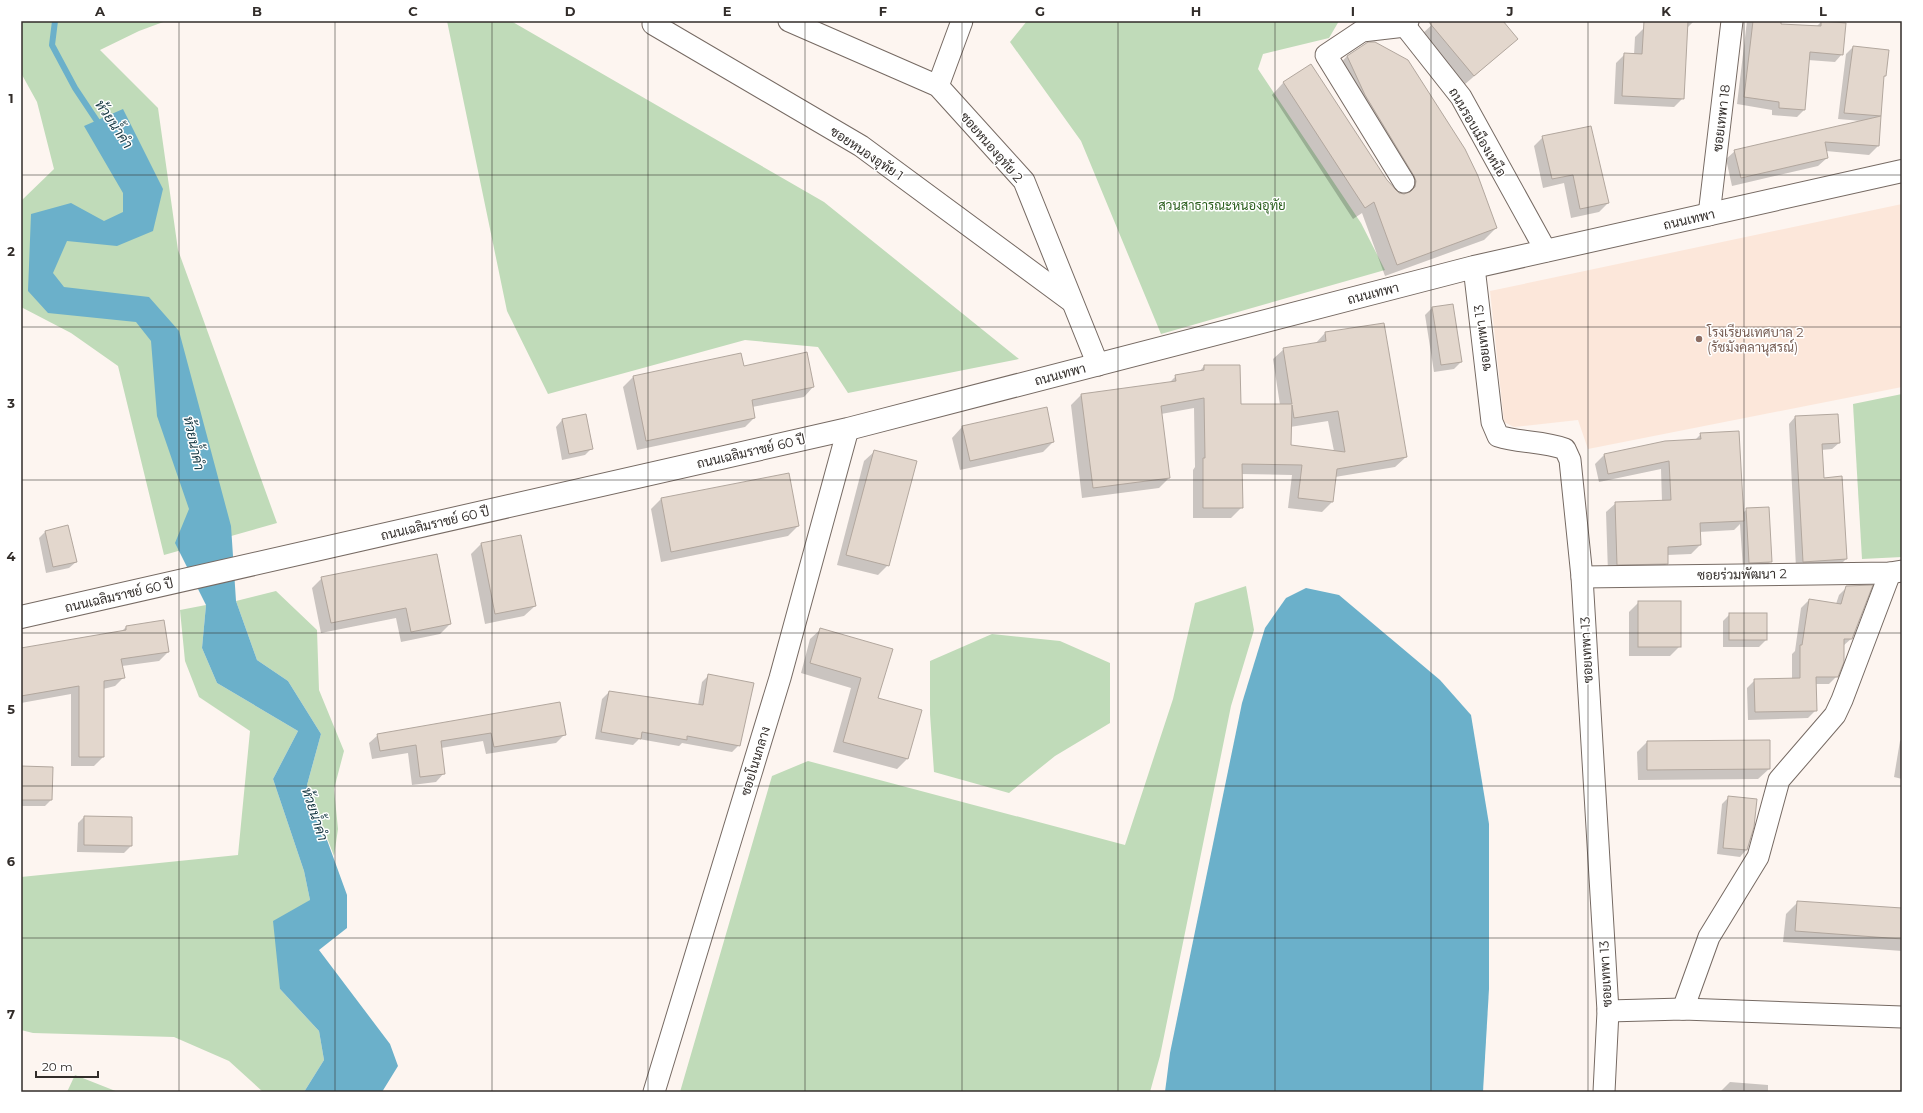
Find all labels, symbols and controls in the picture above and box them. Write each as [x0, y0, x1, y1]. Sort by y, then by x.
text: A [94, 3, 106, 19]
text: B [252, 3, 262, 19]
text: C [408, 3, 418, 19]
text: D [565, 3, 576, 19]
text: E [723, 3, 732, 19]
text: F [879, 3, 887, 19]
text: G [1035, 3, 1045, 19]
text: H [1191, 3, 1201, 19]
text: I [1351, 3, 1355, 19]
text: J [1505, 3, 1514, 19]
text: K [1661, 3, 1671, 19]
text: L [1819, 3, 1827, 19]
street label: ซอยเทพา 18 [1709, 83, 1733, 153]
street label: ถนนรอบเมืองเหนือ [1446, 84, 1511, 179]
text: 1 [8, 90, 14, 106]
water label: ห้วยน้ำคำ [91, 94, 139, 152]
street label: ซอยหนองอุทัย 2 [956, 109, 1027, 187]
street label: ซอยหนองอุทัย 1 [826, 123, 907, 185]
park label: สวนสาธารณะหนองอุทัย [1158, 197, 1286, 215]
street label: ถนนเทพา [1662, 205, 1716, 233]
text: 2 [7, 243, 15, 259]
street label: ถนนเทพา [1346, 279, 1400, 307]
street label: ซอยเทพา 13 [1470, 304, 1494, 372]
place label: โรงเรียนเทศบาล 2 (รัชมังคลานุสรณ์) [1706, 323, 1804, 357]
marker: โรงเรียนเทศบาล 2 (รัชมังคลานุสรณ์) [1694, 334, 1704, 344]
street label: ถนนเทพา [1033, 359, 1087, 389]
text: 3 [6, 395, 15, 411]
water label: ห้วยน้ำคำ [179, 414, 211, 472]
street label: ถนนเฉลิมราชย์ 60 ปี [695, 430, 807, 471]
street label: ถนนเฉลิมราชย์ 60 ปี [379, 502, 491, 543]
text: 4 [7, 548, 16, 564]
street label: ซอยร่วมพัฒนา 2 [1697, 565, 1787, 583]
street label: ถนนเฉลิมราชย์ 60 ปี [63, 574, 175, 615]
street label: ซอยเทพา 13 [1576, 616, 1596, 684]
text: 5 [7, 701, 15, 717]
street label: ซอยโนนกลาง [737, 724, 773, 798]
water label: ห้วยน้ำคำ [298, 784, 335, 843]
text: 6 [7, 853, 16, 869]
street label: ซอยเทพา 13 [1595, 940, 1615, 1008]
text: 7 [7, 1006, 15, 1022]
scale bar [36, 1053, 98, 1079]
text: 20 m [42, 1059, 73, 1074]

